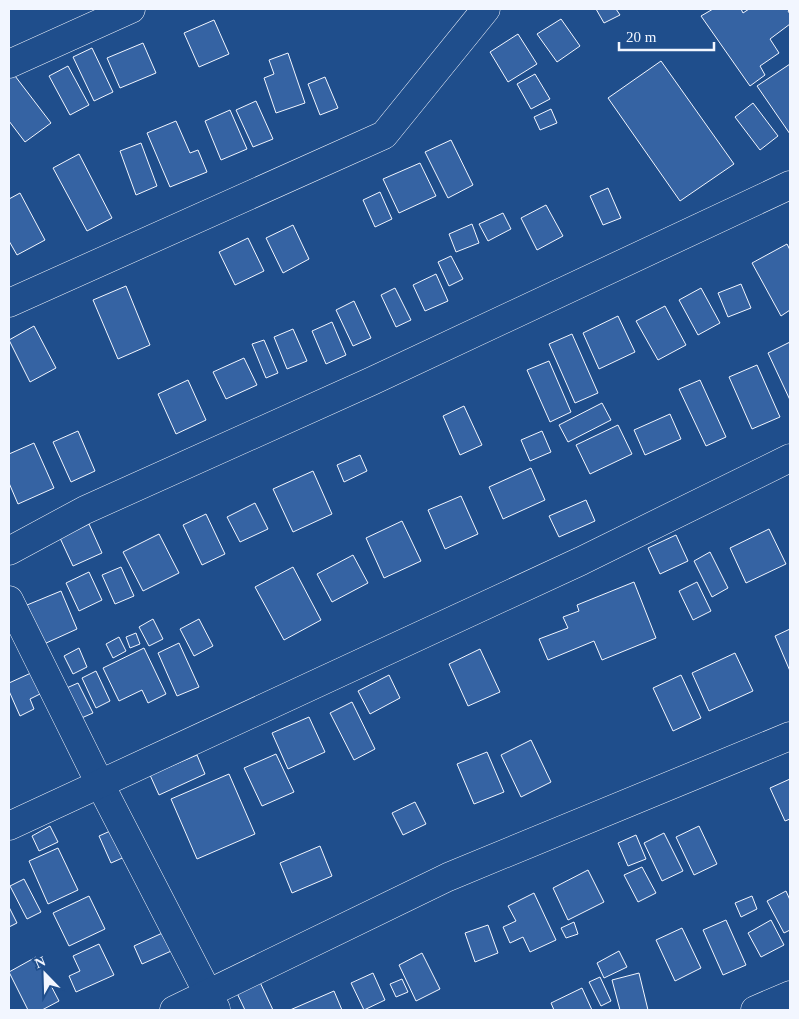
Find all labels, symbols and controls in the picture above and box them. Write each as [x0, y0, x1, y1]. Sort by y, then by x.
scale bar [619, 20, 714, 52]
text: 20 m [626, 29, 657, 45]
north arrow [20, 949, 70, 999]
text: N [33, 954, 48, 971]

